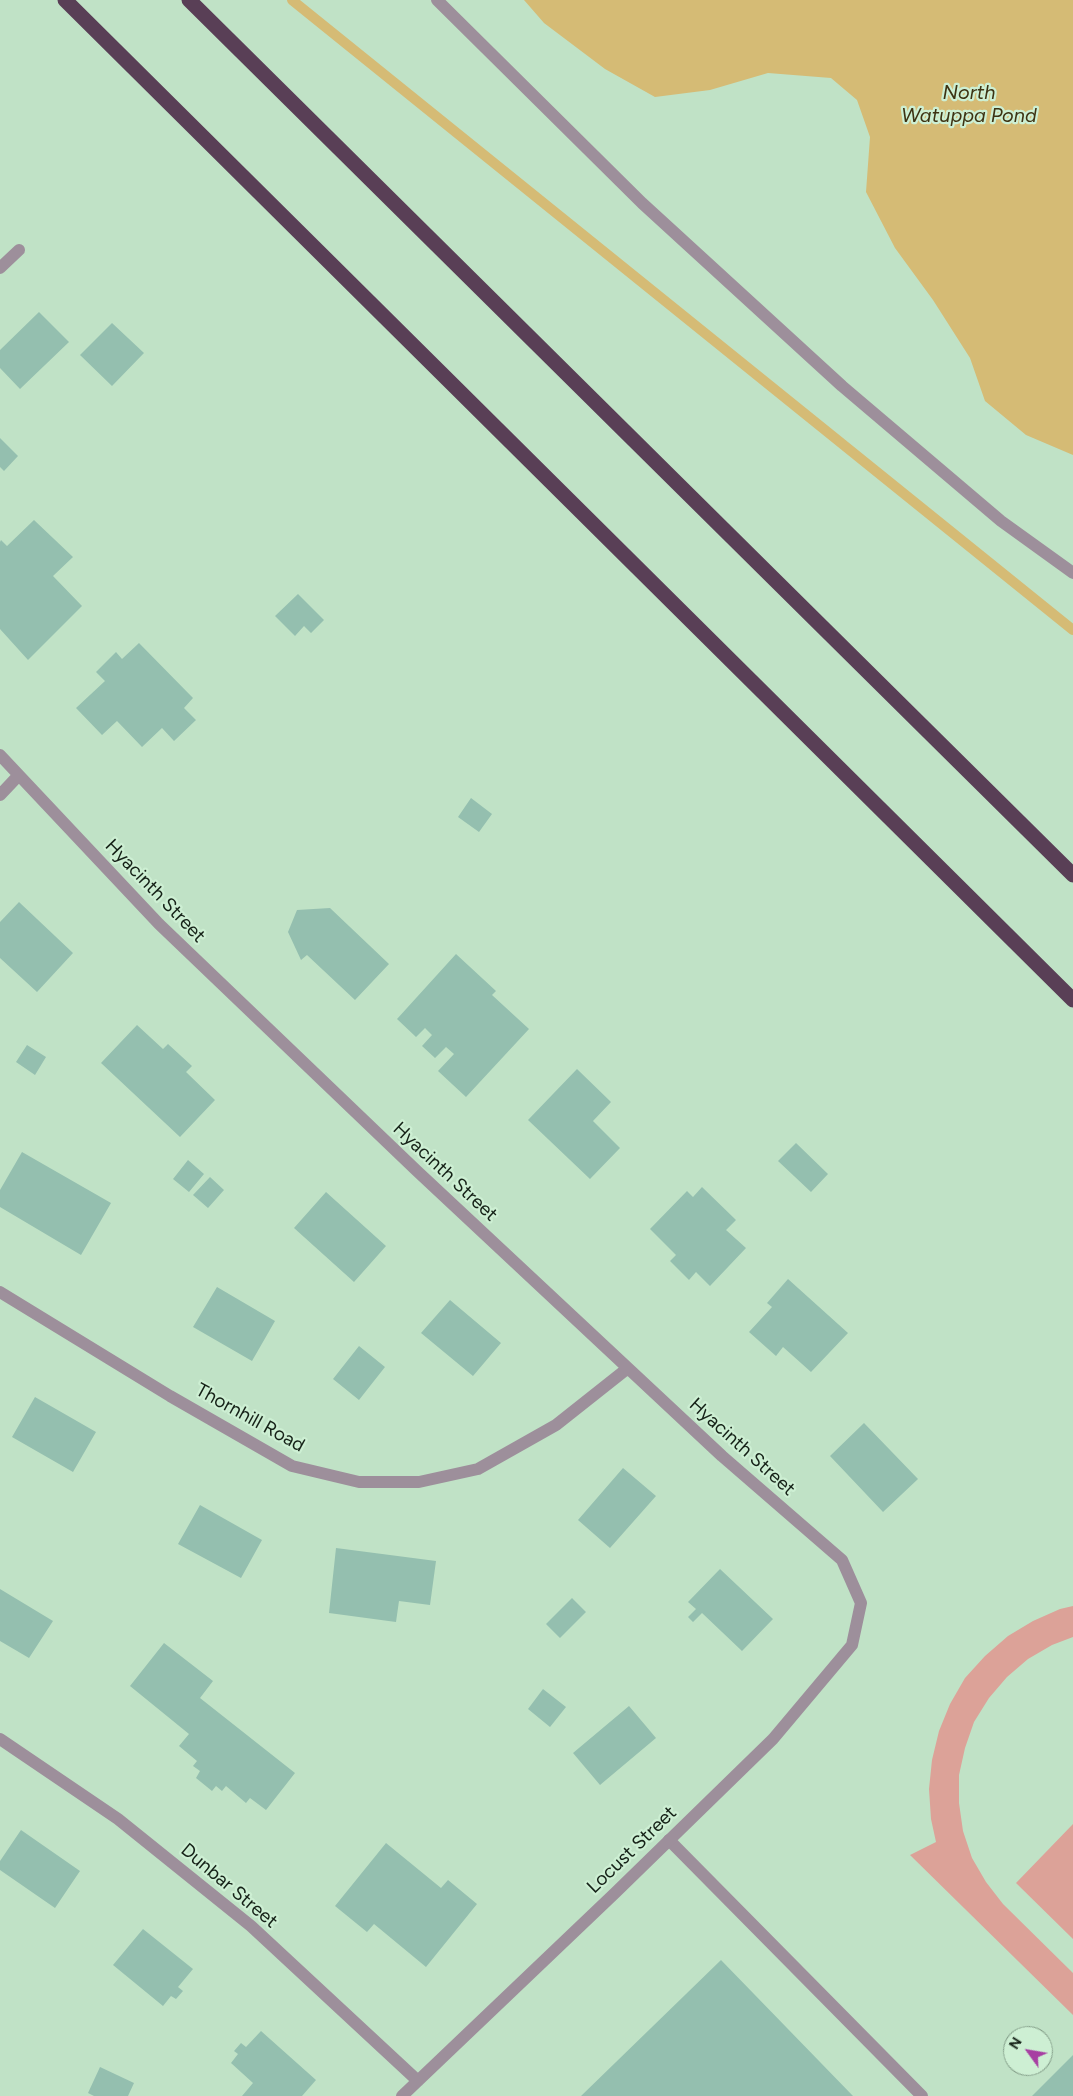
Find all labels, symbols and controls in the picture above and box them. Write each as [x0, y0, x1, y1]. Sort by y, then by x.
water label: North Watuppa Pond [901, 81, 1037, 128]
street label: Hyacinth Street [100, 835, 210, 947]
street label: Hyacinth Street [388, 1118, 502, 1226]
street label: Thornhill Road [192, 1379, 308, 1457]
street label: Hyacinth Street [684, 1393, 800, 1501]
street label: Locust Street [582, 1802, 682, 1898]
street label: Dunbar Street [176, 1839, 282, 1933]
north arrow [1003, 2026, 1053, 2076]
text: N [1006, 2034, 1026, 2052]

